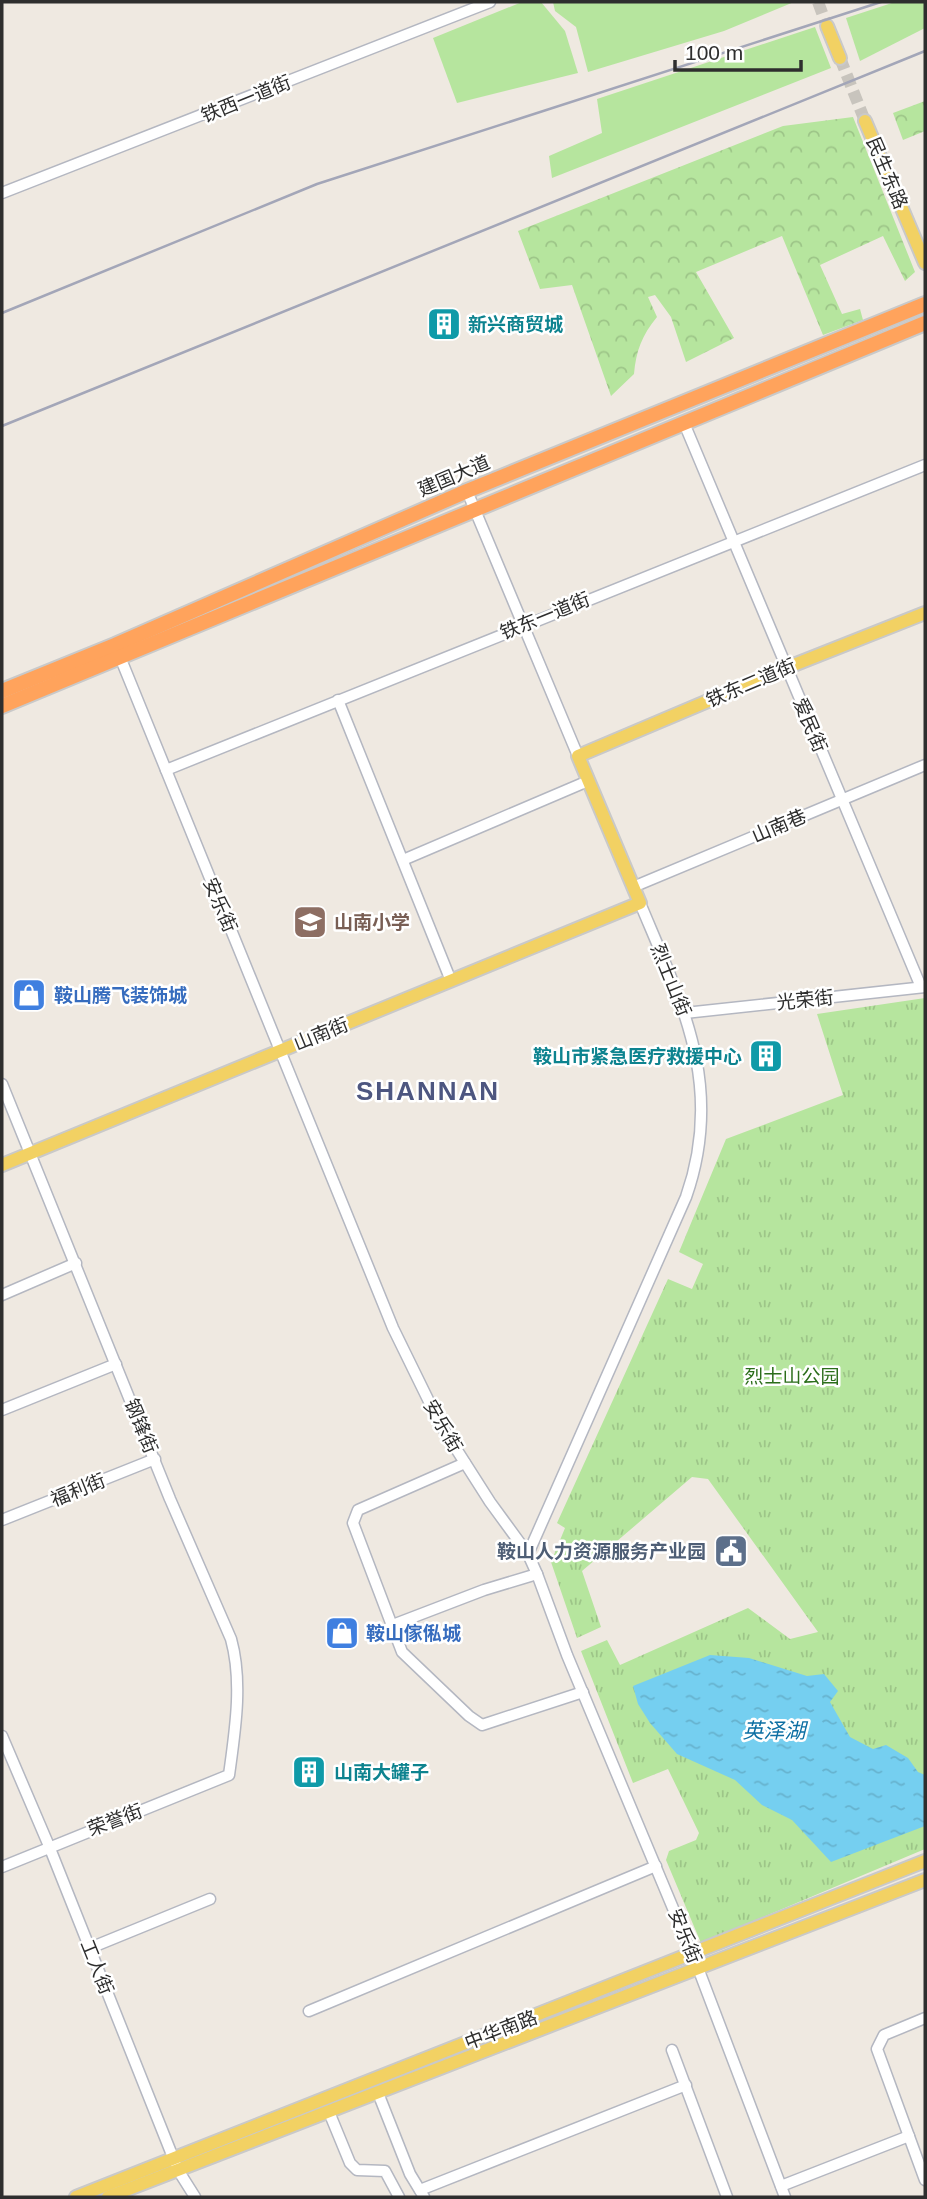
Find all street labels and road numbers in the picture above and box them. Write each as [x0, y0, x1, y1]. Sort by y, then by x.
street label: 铁西一道街 [198, 71, 294, 127]
street label: 民生东路 [862, 134, 912, 212]
street label: 建国大道 [415, 451, 493, 501]
street label: 铁东一道街 [497, 588, 593, 644]
street label: 铁东二道街 [703, 655, 799, 711]
street label: 爱民街 [789, 695, 831, 755]
street label: 山南巷 [749, 805, 809, 847]
street label: 安乐街 [199, 875, 241, 935]
street label: 烈士山街 [647, 941, 695, 1019]
street label: 光荣街 [776, 987, 834, 1013]
street label: 山南街 [291, 1014, 351, 1054]
street label: 钢锋街 [121, 1396, 161, 1456]
street label: 安乐街 [420, 1396, 466, 1456]
street label: 福利街 [48, 1470, 108, 1510]
street label: 荣誉街 [85, 1800, 145, 1840]
street label: 安乐街 [665, 1906, 705, 1966]
street label: 工人街 [77, 1937, 117, 1997]
street label: 中华南路 [462, 2007, 540, 2053]

